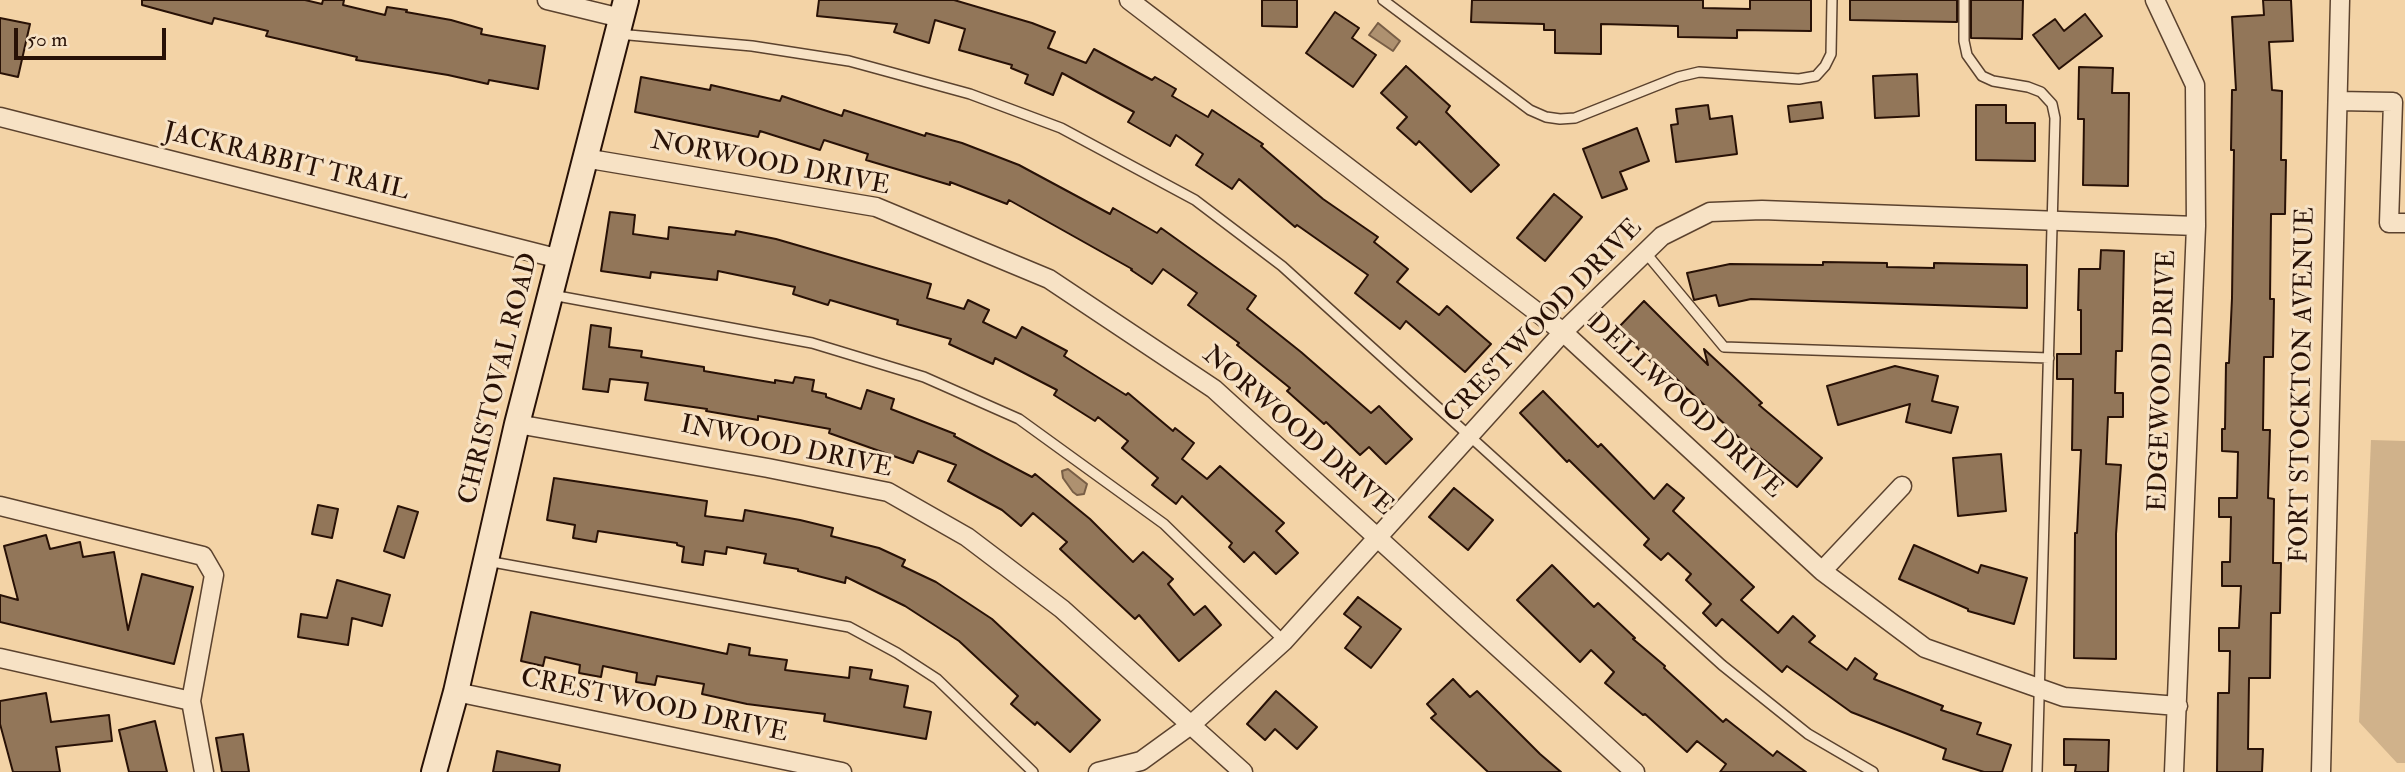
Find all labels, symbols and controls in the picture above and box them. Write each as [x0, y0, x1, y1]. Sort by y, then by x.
scale bar [18, 14, 170, 58]
text: 50 m [27, 26, 68, 53]
street label: JACKRABBIT TRAIL [160, 117, 412, 209]
street label: NORWOOD DRIVE [648, 127, 892, 203]
street label: FORT STOCKTON AVENUE [2285, 207, 2323, 563]
street label: CRESTWOOD DRIVE [1438, 213, 1650, 431]
street label: CHRISTOVAL ROAD [454, 250, 546, 508]
street label: EDGEWOOD DRIVE [2144, 250, 2184, 512]
street label: DELLWOOD DRIVE [1580, 308, 1788, 506]
street label: NORWOOD DRIVE [1195, 341, 1399, 523]
street label: INWOOD DRIVE [677, 410, 895, 486]
street label: CRESTWOOD DRIVE [518, 663, 790, 751]

